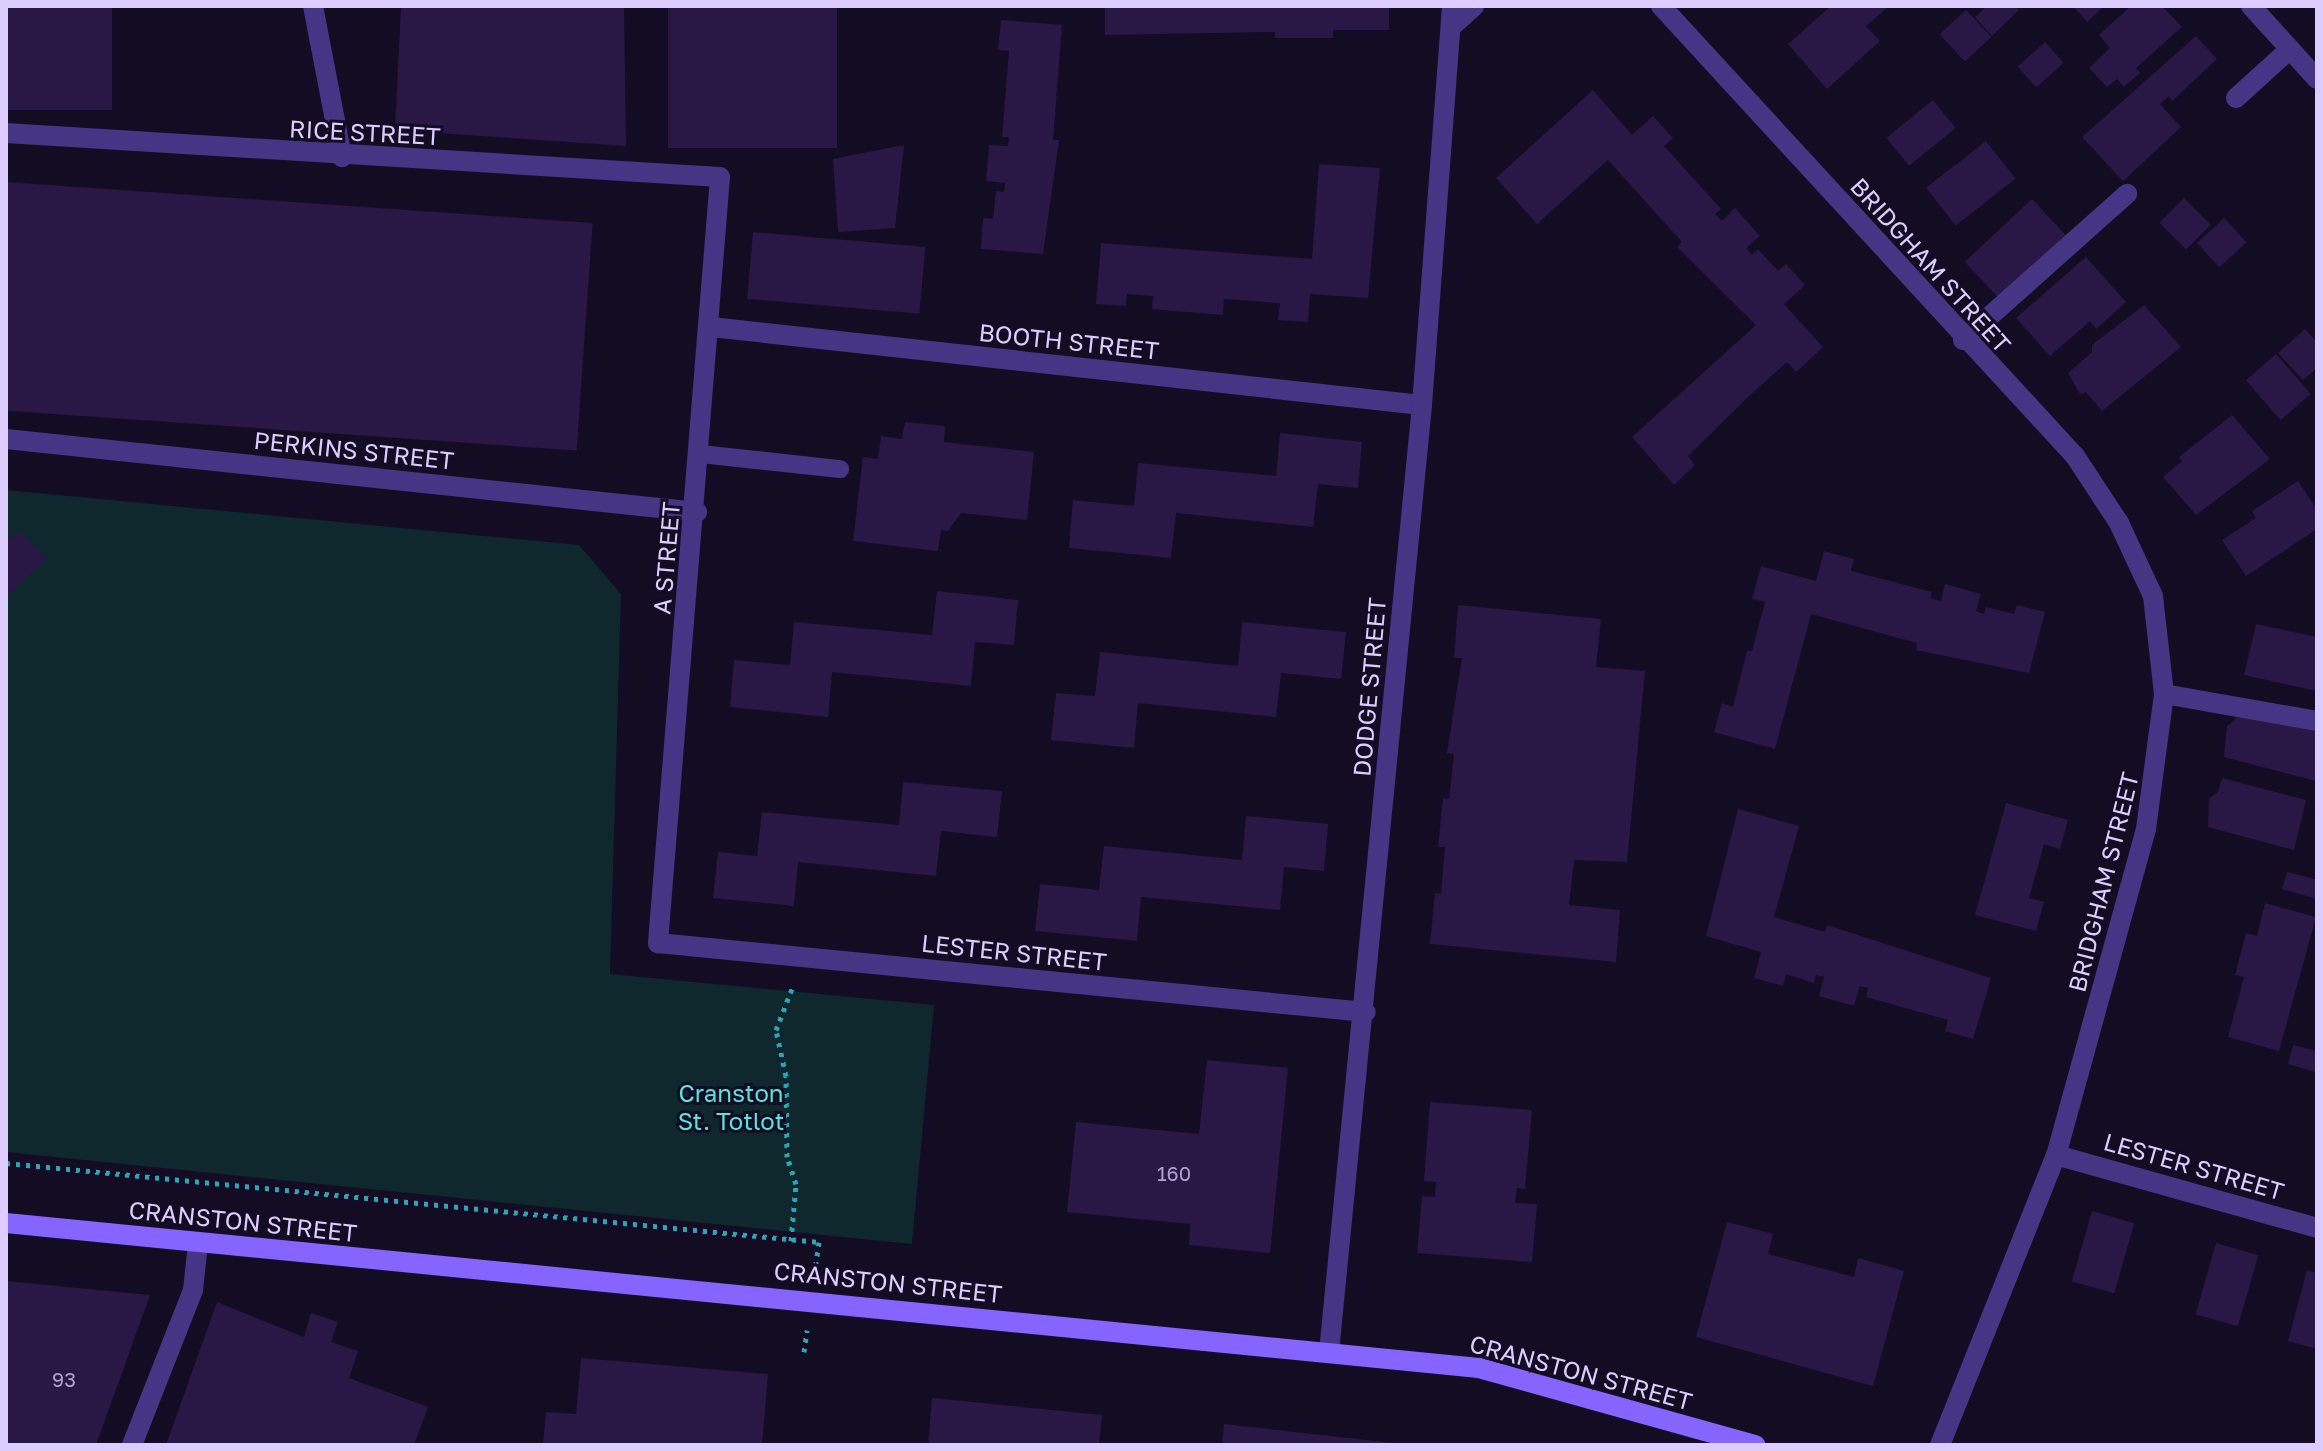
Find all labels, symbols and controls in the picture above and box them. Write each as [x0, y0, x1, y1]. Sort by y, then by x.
street label: RICE STREET [289, 114, 441, 150]
street label: BRIDGHAM STREET [1845, 172, 2017, 358]
street label: BOOTH STREET [978, 317, 1160, 365]
street label: PERKINS STREET [252, 425, 456, 475]
street label: A STREET [647, 501, 685, 615]
street label: DODGE STREET [1347, 596, 1391, 778]
street label: BRIDGHAM STREET [2062, 769, 2144, 995]
street label: LESTER STREET [920, 928, 1108, 976]
park label: Cranston St. Totlot [678, 1079, 784, 1135]
street label: LESTER STREET [2101, 1127, 2287, 1205]
house number: 160 [1157, 1161, 1191, 1185]
street label: CRANSTON STREET [128, 1195, 358, 1247]
street label: CRANSTON STREET [773, 1256, 1003, 1308]
street label: CRANSTON STREET [1467, 1328, 1695, 1416]
house number: 93 [52, 1367, 76, 1391]

